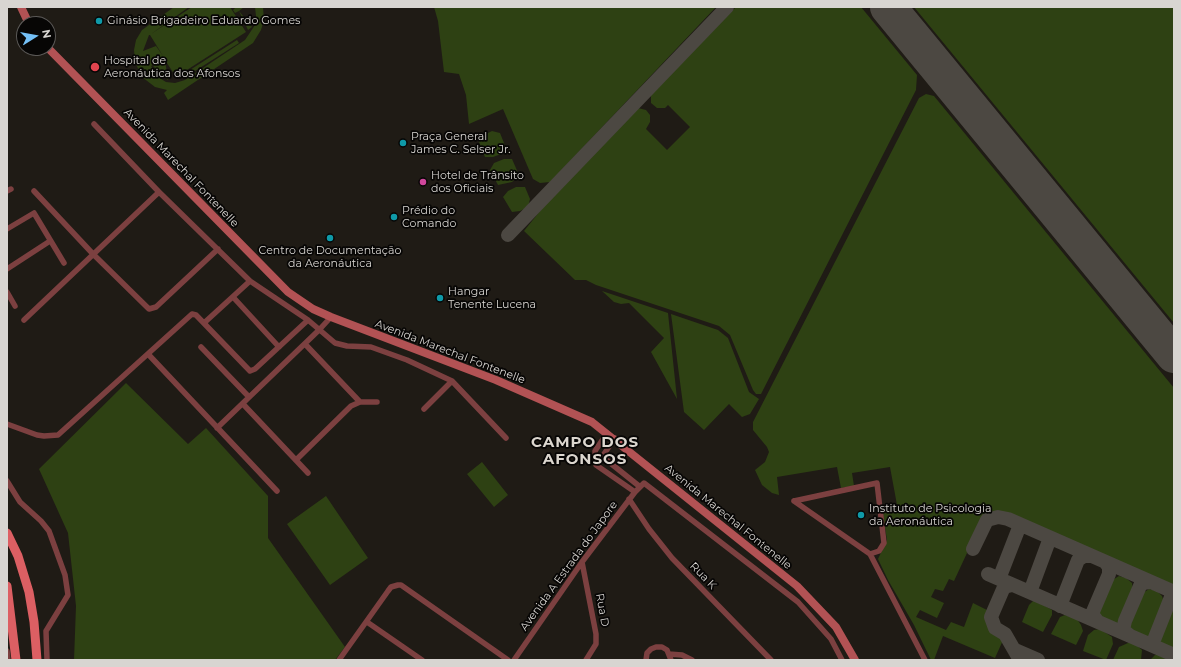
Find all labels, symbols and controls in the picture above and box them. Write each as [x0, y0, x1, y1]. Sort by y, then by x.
place label: Ginásio Brigadeiro Eduardo Gomes [107, 14, 300, 28]
north arrow [16, 16, 56, 56]
marker: Ginásio Brigadeiro Eduardo Gomes [94, 16, 104, 26]
text: N [39, 28, 55, 40]
place label: Hospital de Aeronáutica dos Afonsos [104, 54, 240, 80]
marker: Hospital de Aeronáutica dos Afonsos [89, 61, 101, 73]
street label: Avenida Marechal Fontenelle [121, 106, 241, 230]
place label: Praça General James C. Selser Jr. [411, 130, 511, 156]
marker: Praça General James C. Selser Jr. [398, 138, 408, 148]
place label: Hotel de Trânsito dos Oficiais [431, 169, 524, 195]
marker: Hotel de Trânsito dos Oficiais [418, 177, 428, 187]
place label: Prédio do Comando [402, 204, 456, 230]
marker: Prédio do Comando [389, 212, 399, 222]
marker: Centro de Documentação da Aeronáutica [325, 233, 335, 243]
place label: Centro de Documentação da Aeronáutica [259, 244, 401, 270]
place label: Hangar Tenente Lucena [448, 285, 536, 311]
marker: Hangar Tenente Lucena [435, 293, 445, 303]
street label: Avenida Marechal Fontenelle [373, 317, 527, 387]
district label: CAMPO DOS AFONSOS [531, 434, 639, 469]
street label: Avenida Marechal Fontenelle [662, 462, 794, 572]
street label: Avenida A Estrada do Japore [518, 499, 620, 633]
place label: Instituto de Psicologia da Aeronáutica [869, 502, 991, 528]
marker: Instituto de Psicologia da Aeronáutica [856, 510, 866, 520]
street label: Rua K [687, 560, 719, 592]
street label: Rua D [593, 592, 611, 628]

